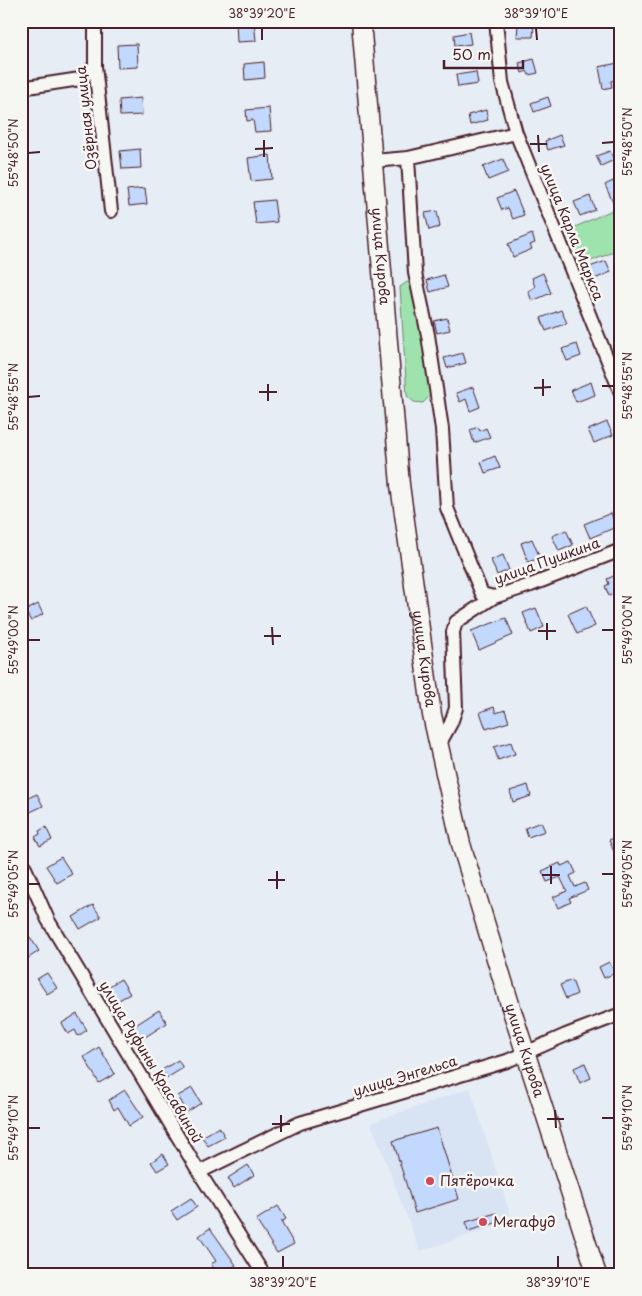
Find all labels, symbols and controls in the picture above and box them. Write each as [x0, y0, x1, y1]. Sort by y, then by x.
text: 38°39'20"E [228, 4, 296, 22]
text: 38°39'10"E [504, 4, 568, 22]
scale bar [444, 38, 523, 70]
text: 50 m [452, 42, 491, 65]
street label: Озёрная улица [70, 65, 101, 171]
text: 55°48'50"N [618, 107, 636, 177]
text: 55°48'50"N [4, 118, 22, 188]
street label: улица Карла Маркса [535, 160, 610, 304]
street label: улица Кирова [367, 207, 396, 306]
text: 55°48'55"N [618, 352, 636, 420]
text: 55°48'55"N [4, 363, 22, 431]
street label: улица Пушкина [491, 532, 603, 589]
text: 55°49'00"N [618, 595, 636, 665]
text: 55°49'00"N [4, 605, 22, 675]
street label: улица Кирова [408, 609, 442, 709]
text: 55°49'05"N [618, 840, 636, 908]
text: 55°49'05"N [4, 850, 22, 918]
street label: улица Руфины Красавиной [95, 977, 208, 1147]
street label: улица Кирова [500, 1001, 550, 1100]
street label: улица Энгельса [350, 1050, 460, 1101]
text: 55°49'10"N [618, 1085, 636, 1151]
text: 55°49'10"N [4, 1095, 22, 1161]
place label: Пятёрочка [440, 1170, 514, 1191]
marker: Пятёрочка [424, 1175, 436, 1187]
place label: Мегафуд [493, 1211, 556, 1232]
marker: Мегафуд [477, 1216, 489, 1228]
text: 38°39'20"E [249, 1273, 317, 1291]
text: 38°39'10"E [526, 1273, 590, 1291]

